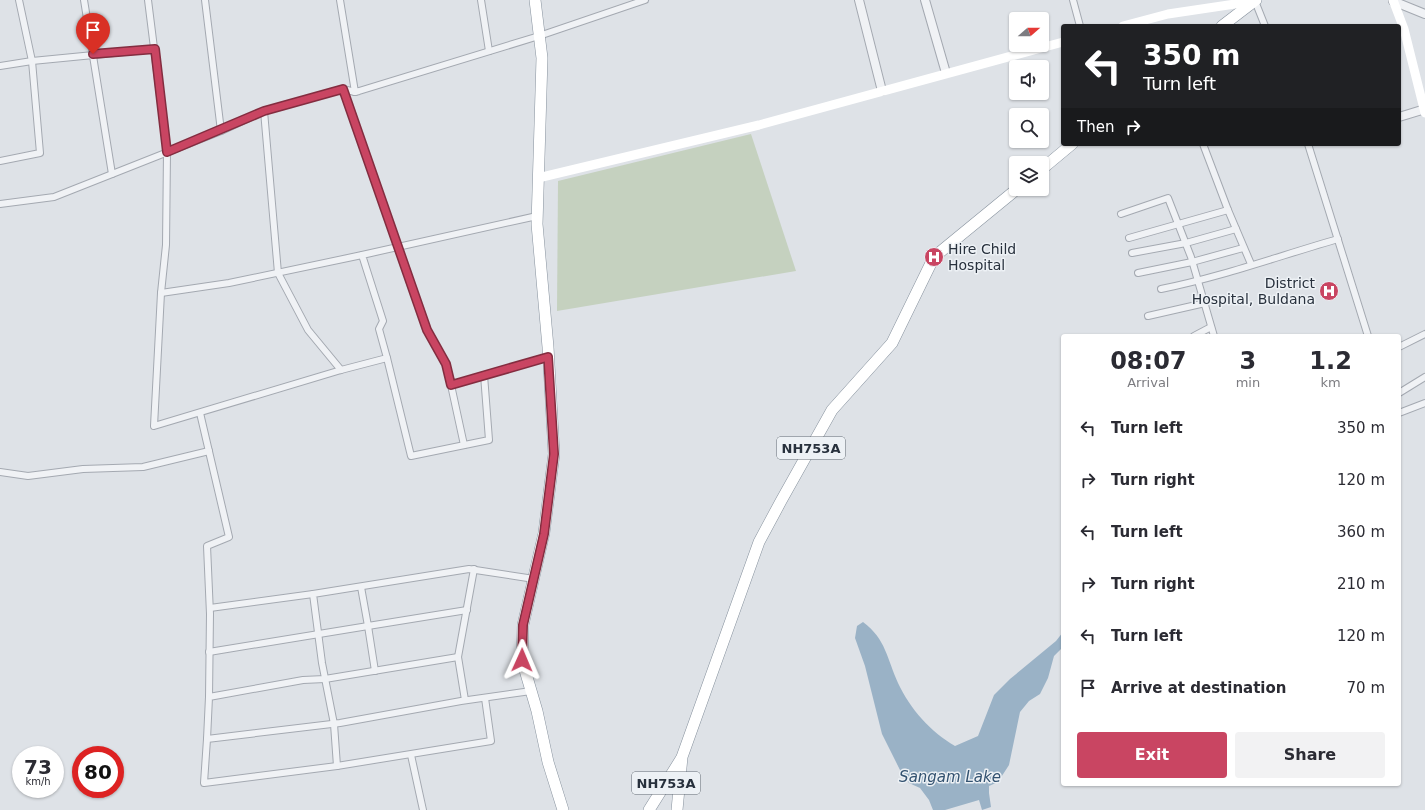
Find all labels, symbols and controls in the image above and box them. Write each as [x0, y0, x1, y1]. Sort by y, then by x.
north arrow [1009, 12, 1049, 52]
map controls [1009, 12, 1049, 196]
pin [76, 13, 110, 54]
icon: arrive [82, 19, 104, 41]
text: 350 m [1143, 39, 1240, 72]
icon: left [1077, 40, 1129, 92]
button: sound [1009, 60, 1049, 100]
text: Turn left [1143, 73, 1216, 94]
button: search [1009, 108, 1049, 148]
icon: right [1122, 116, 1144, 138]
text: Then [1077, 118, 1114, 136]
button: layers [1009, 156, 1049, 196]
place label: Hire Child Hospital [948, 241, 1016, 273]
hospital icon: Hire Child Hospital [923, 246, 945, 268]
place label: District Hospital, Buldana [1192, 275, 1315, 307]
hospital icon: District Hospital, Buldana [1318, 280, 1340, 302]
text: 08:07 [1110, 347, 1187, 375]
text: 3 [1240, 347, 1256, 375]
text: 1.2 [1309, 347, 1352, 375]
text: Arrival [1127, 375, 1169, 390]
text: min [1236, 375, 1260, 390]
text: km [1321, 375, 1341, 390]
icon: left [1077, 417, 1099, 439]
text: Turn left [1111, 419, 1183, 437]
text: 350 m [1337, 419, 1385, 437]
road number: NH753A [777, 437, 845, 459]
icon: right [1077, 469, 1099, 491]
text: Turn right [1111, 471, 1195, 489]
text: 120 m [1337, 471, 1385, 489]
icon: left [1077, 521, 1099, 543]
text: Turn left [1111, 523, 1183, 541]
text: 360 m [1337, 523, 1385, 541]
icon: right [1077, 573, 1099, 595]
text: Turn right [1111, 575, 1195, 593]
text: 210 m [1337, 575, 1385, 593]
icon: left [1077, 625, 1099, 647]
text: Turn left [1111, 627, 1183, 645]
text: 120 m [1337, 627, 1385, 645]
position arrow [501, 639, 543, 681]
icon: arrive [1077, 677, 1099, 699]
text: Arrive at destination [1111, 679, 1286, 697]
text: 70 m [1347, 679, 1385, 697]
button: Exit [1077, 732, 1227, 778]
button: Share [1235, 732, 1385, 778]
speed limit sign: 80 [72, 746, 124, 798]
text: 73 [24, 755, 52, 779]
water label: Sangam Lake [899, 768, 1001, 786]
road number: NH753A [632, 772, 700, 794]
text: km/h [25, 776, 51, 787]

